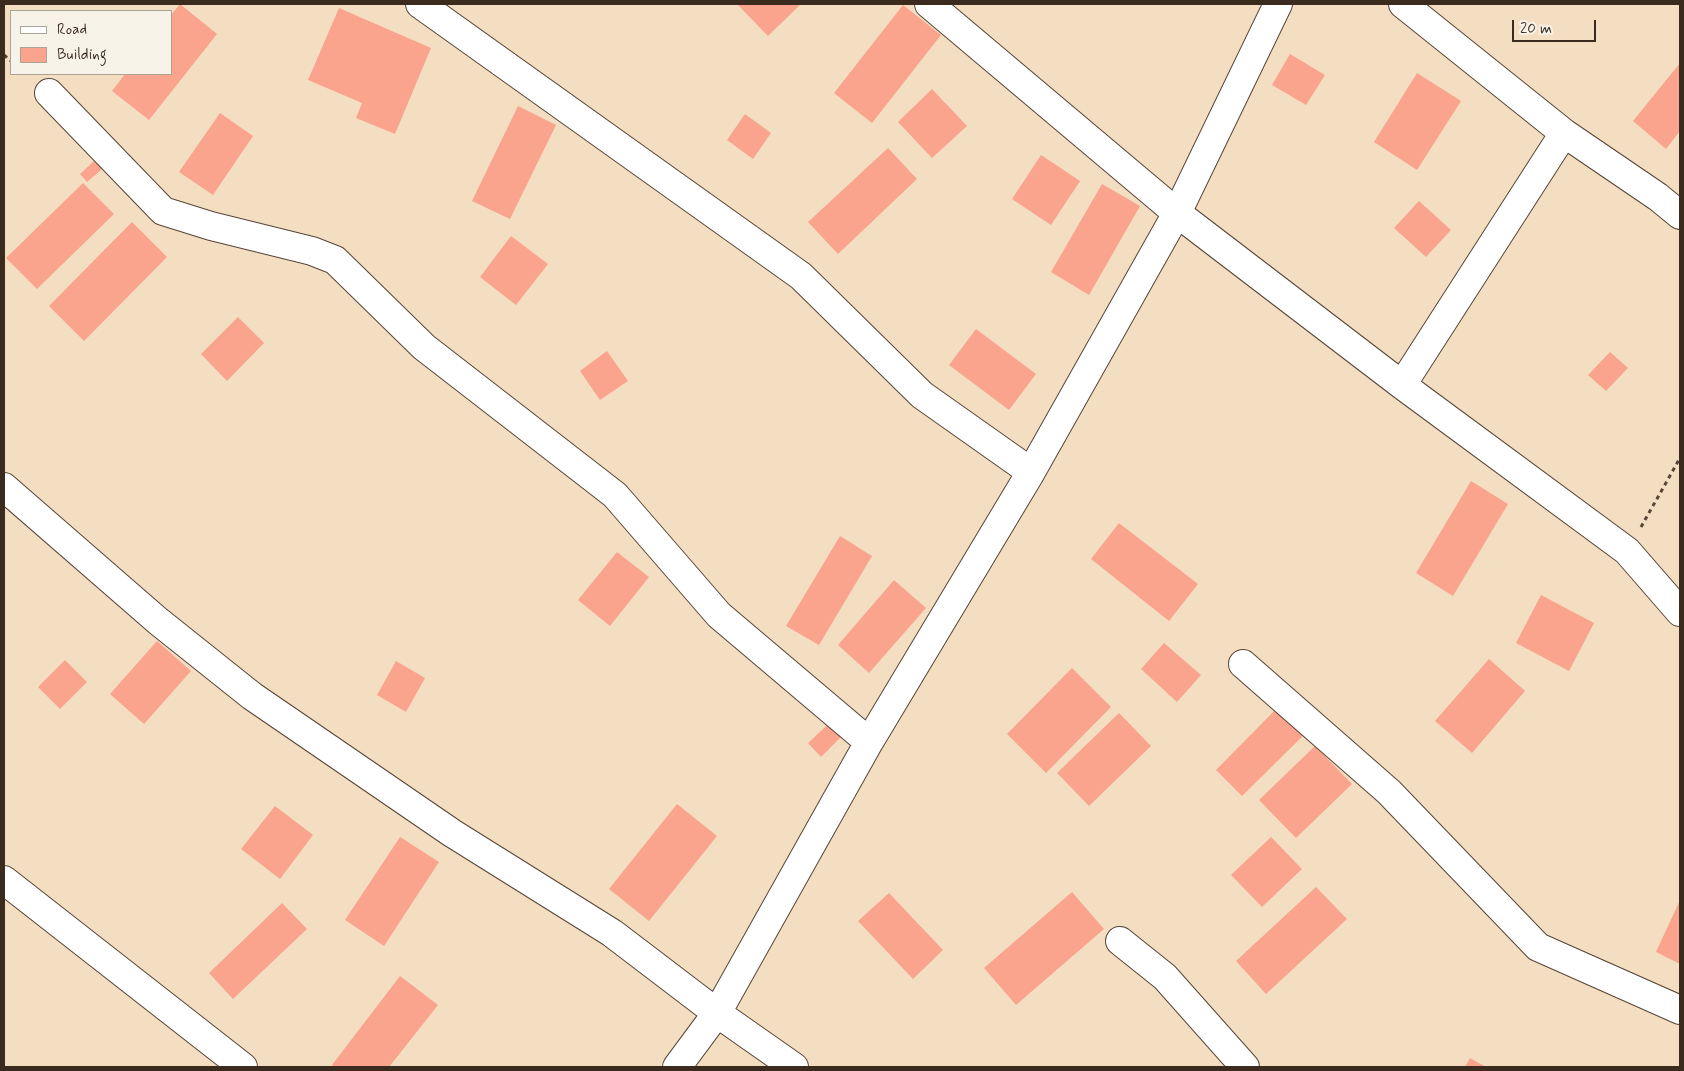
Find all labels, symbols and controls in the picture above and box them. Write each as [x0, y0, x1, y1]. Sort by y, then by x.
legend [10, 10, 172, 75]
scale bar [1514, 10, 1598, 42]
text: 20 m [1520, 19, 1552, 39]
text: Road [57, 20, 87, 40]
text: Building [57, 45, 107, 65]

